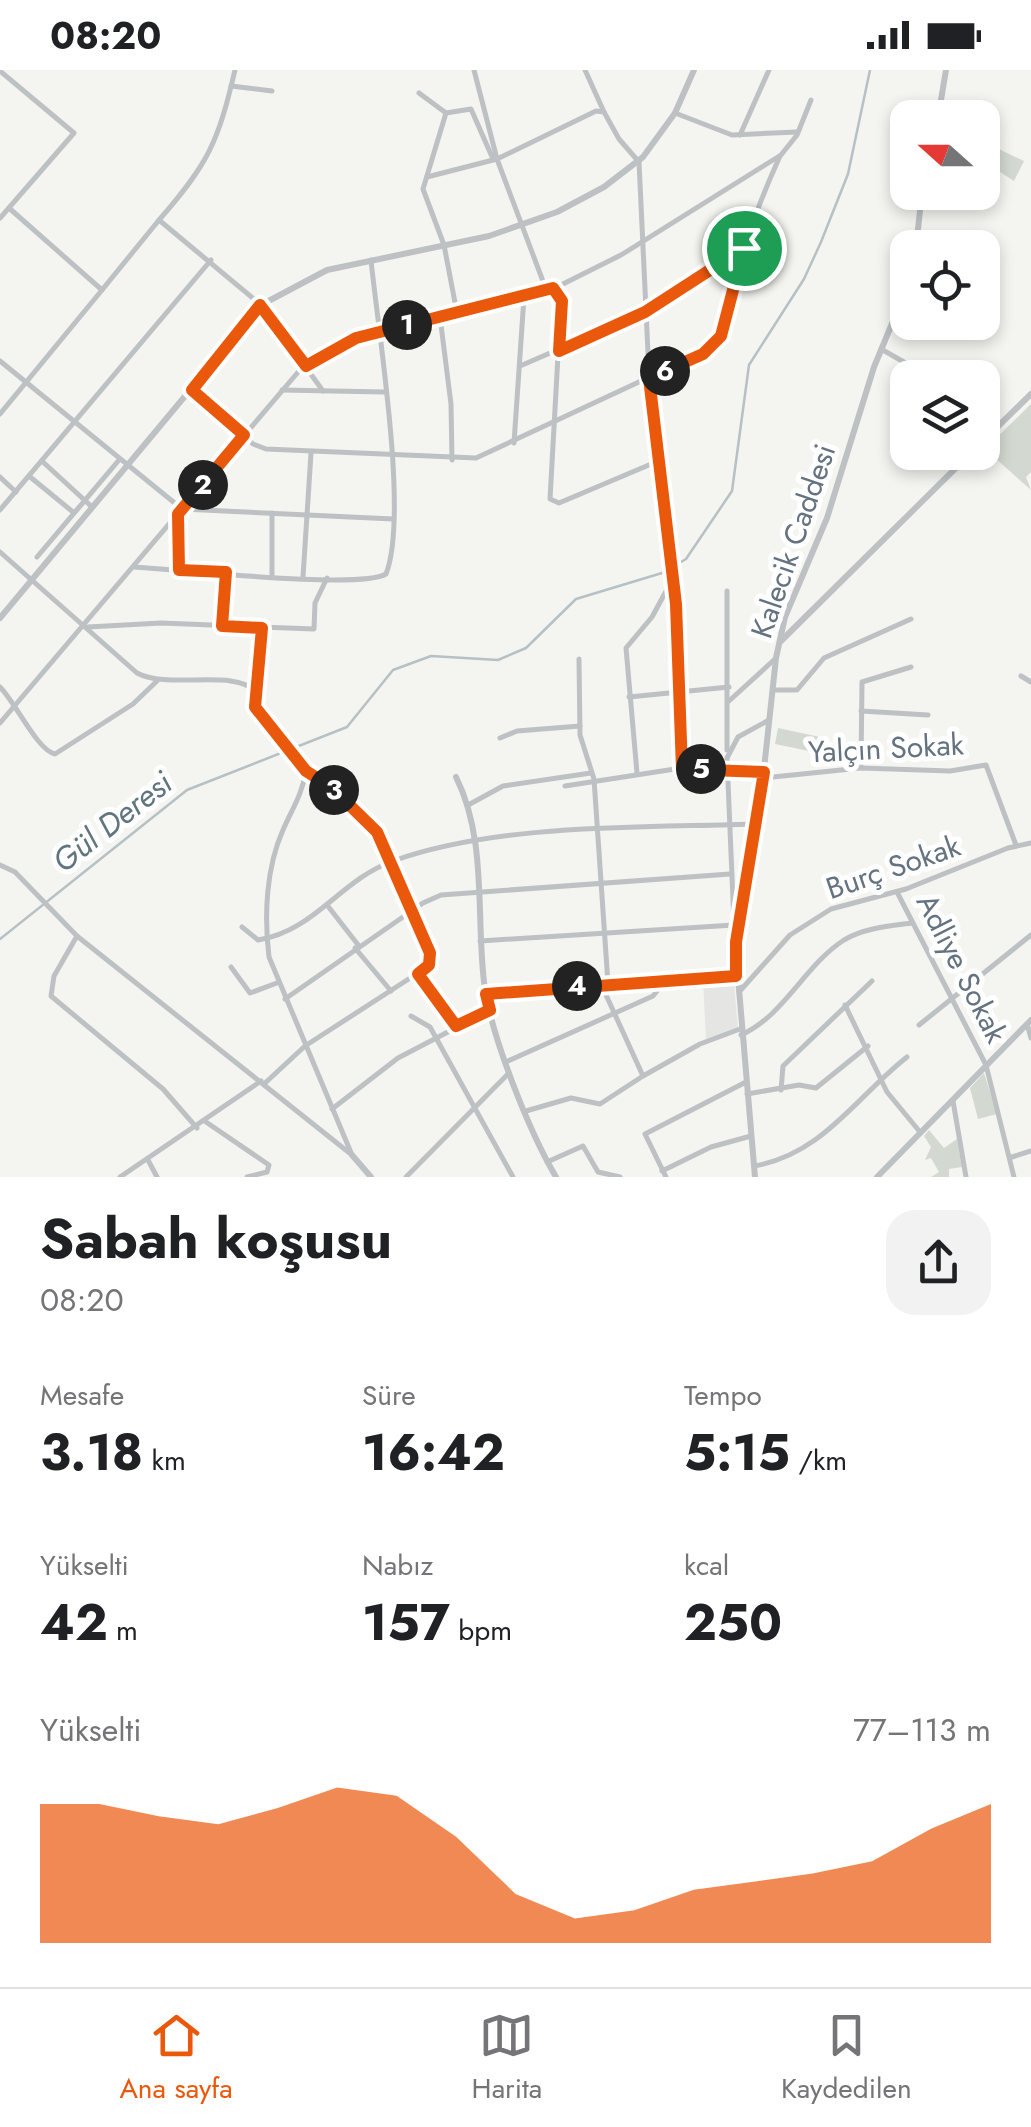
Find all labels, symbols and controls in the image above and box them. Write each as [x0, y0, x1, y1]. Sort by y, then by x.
text: 08:20 [50, 8, 161, 63]
north arrow [890, 100, 1000, 210]
map controls [890, 100, 1000, 470]
pin [702, 206, 787, 291]
icon: arrive [717, 221, 772, 276]
button: locate [890, 230, 1000, 340]
pin: 1 [382, 300, 432, 350]
text: 1 [400, 304, 414, 345]
pin: 6 [640, 346, 690, 396]
text: 6 [656, 350, 674, 391]
button: layers [890, 360, 1000, 470]
street label: Kalecik Caddesi [740, 438, 846, 644]
pin: 2 [178, 460, 228, 510]
text: 2 [194, 464, 212, 505]
street label: Yalçın Sokak [807, 722, 966, 774]
pin: 5 [676, 744, 726, 794]
text: 5 [692, 748, 710, 789]
water label: Gül Deresi [42, 760, 182, 884]
pin: 3 [309, 765, 359, 815]
text: 3 [325, 769, 343, 810]
street label: Burç Sokak [820, 824, 967, 910]
street label: Adliye Sokak [906, 886, 1018, 1051]
pin: 4 [552, 961, 602, 1011]
text: 4 [567, 965, 587, 1006]
text: Sabah koşusu [40, 1199, 392, 1279]
button: share [886, 1210, 991, 1315]
text: 08:20 [40, 1277, 124, 1323]
text: Mesafe [40, 1375, 124, 1416]
text: Süre [362, 1375, 416, 1416]
text: Tempo [684, 1375, 762, 1416]
text: 3.18 [40, 1416, 143, 1489]
text: 16:42 [362, 1416, 505, 1489]
text: 5:15 [684, 1416, 790, 1489]
text: km [143, 1440, 186, 1481]
text: /km [790, 1440, 847, 1481]
text: Yükselti [40, 1545, 129, 1586]
text: Nabız [362, 1545, 433, 1586]
text: kcal [684, 1545, 729, 1586]
text: 42 [40, 1586, 108, 1659]
text: 157 [362, 1586, 450, 1659]
text: 250 [684, 1586, 782, 1659]
text: m [108, 1610, 138, 1651]
text: bpm [450, 1610, 512, 1651]
text: Yükselti [40, 1707, 142, 1753]
text: 77–113 m [853, 1707, 991, 1753]
tab: Ana sayfa [119, 2008, 233, 2109]
tab: Harita [472, 2008, 542, 2109]
tab: Kaydedilen [781, 2008, 912, 2109]

